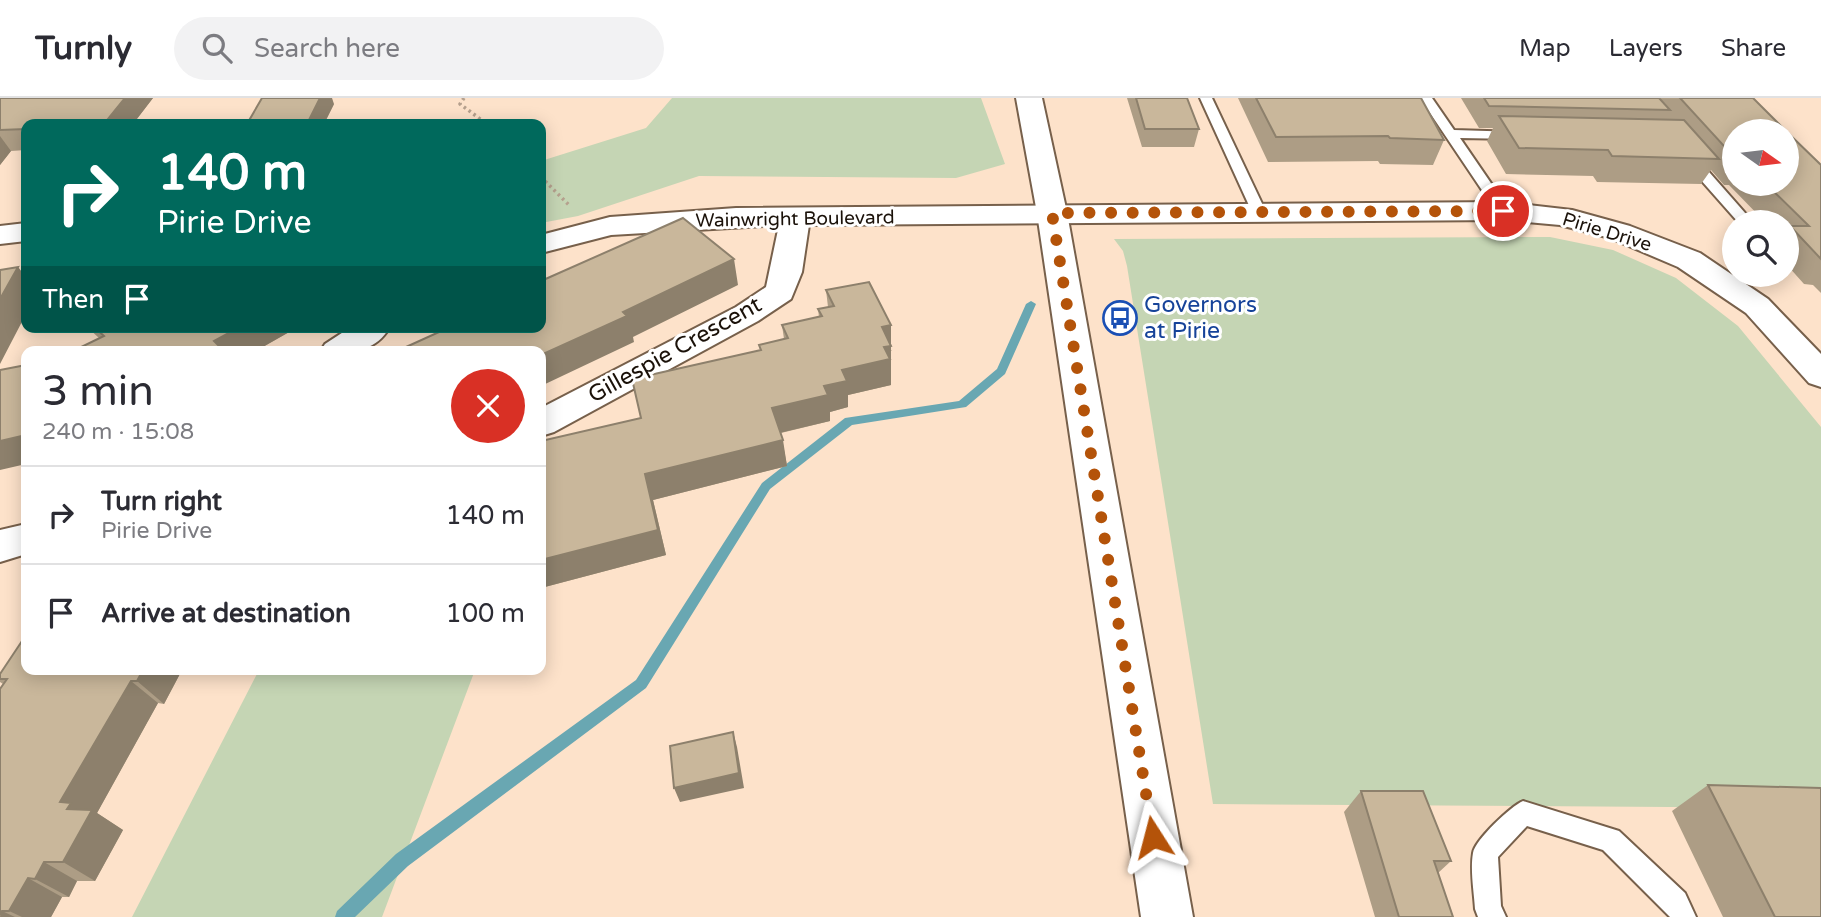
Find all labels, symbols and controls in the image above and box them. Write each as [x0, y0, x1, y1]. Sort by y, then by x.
search box [174, 17, 664, 80]
text: Turnly [35, 29, 132, 68]
icon: search [198, 29, 236, 67]
text: Search here [254, 33, 400, 64]
text: Map [1519, 34, 1571, 63]
text: Layers [1609, 34, 1683, 63]
text: Share [1721, 34, 1786, 63]
north arrow [1722, 119, 1799, 196]
map controls [1722, 119, 1799, 287]
text: 140 m [157, 144, 307, 203]
icon: right [42, 147, 133, 238]
pin [1473, 181, 1533, 241]
icon: arrive [1484, 192, 1522, 230]
text: Pirie Drive [157, 204, 312, 242]
street label: Wainwright Boulevard [695, 206, 895, 232]
street label: Pirie Drive [1560, 208, 1654, 256]
button: search [1722, 210, 1799, 287]
icon: arrive [118, 280, 156, 318]
text: Then [42, 284, 104, 315]
street label: Gillespie Crescent [583, 291, 767, 409]
place label: Governors at Pirie [1144, 291, 1257, 345]
bus stop icon: Governors at Pirie [1101, 299, 1139, 337]
text: 3 min [42, 366, 154, 417]
button: close [451, 369, 525, 443]
text: 240 m · 15:08 [42, 418, 194, 446]
text: Turn right [101, 486, 222, 517]
icon: right [42, 496, 80, 534]
text: 140 m [445, 500, 525, 531]
text: Pirie Drive [101, 517, 212, 545]
icon: arrive [42, 594, 80, 632]
text: Arrive at destination [101, 598, 351, 629]
text: 100 m [445, 598, 525, 629]
position arrow [1116, 800, 1190, 874]

